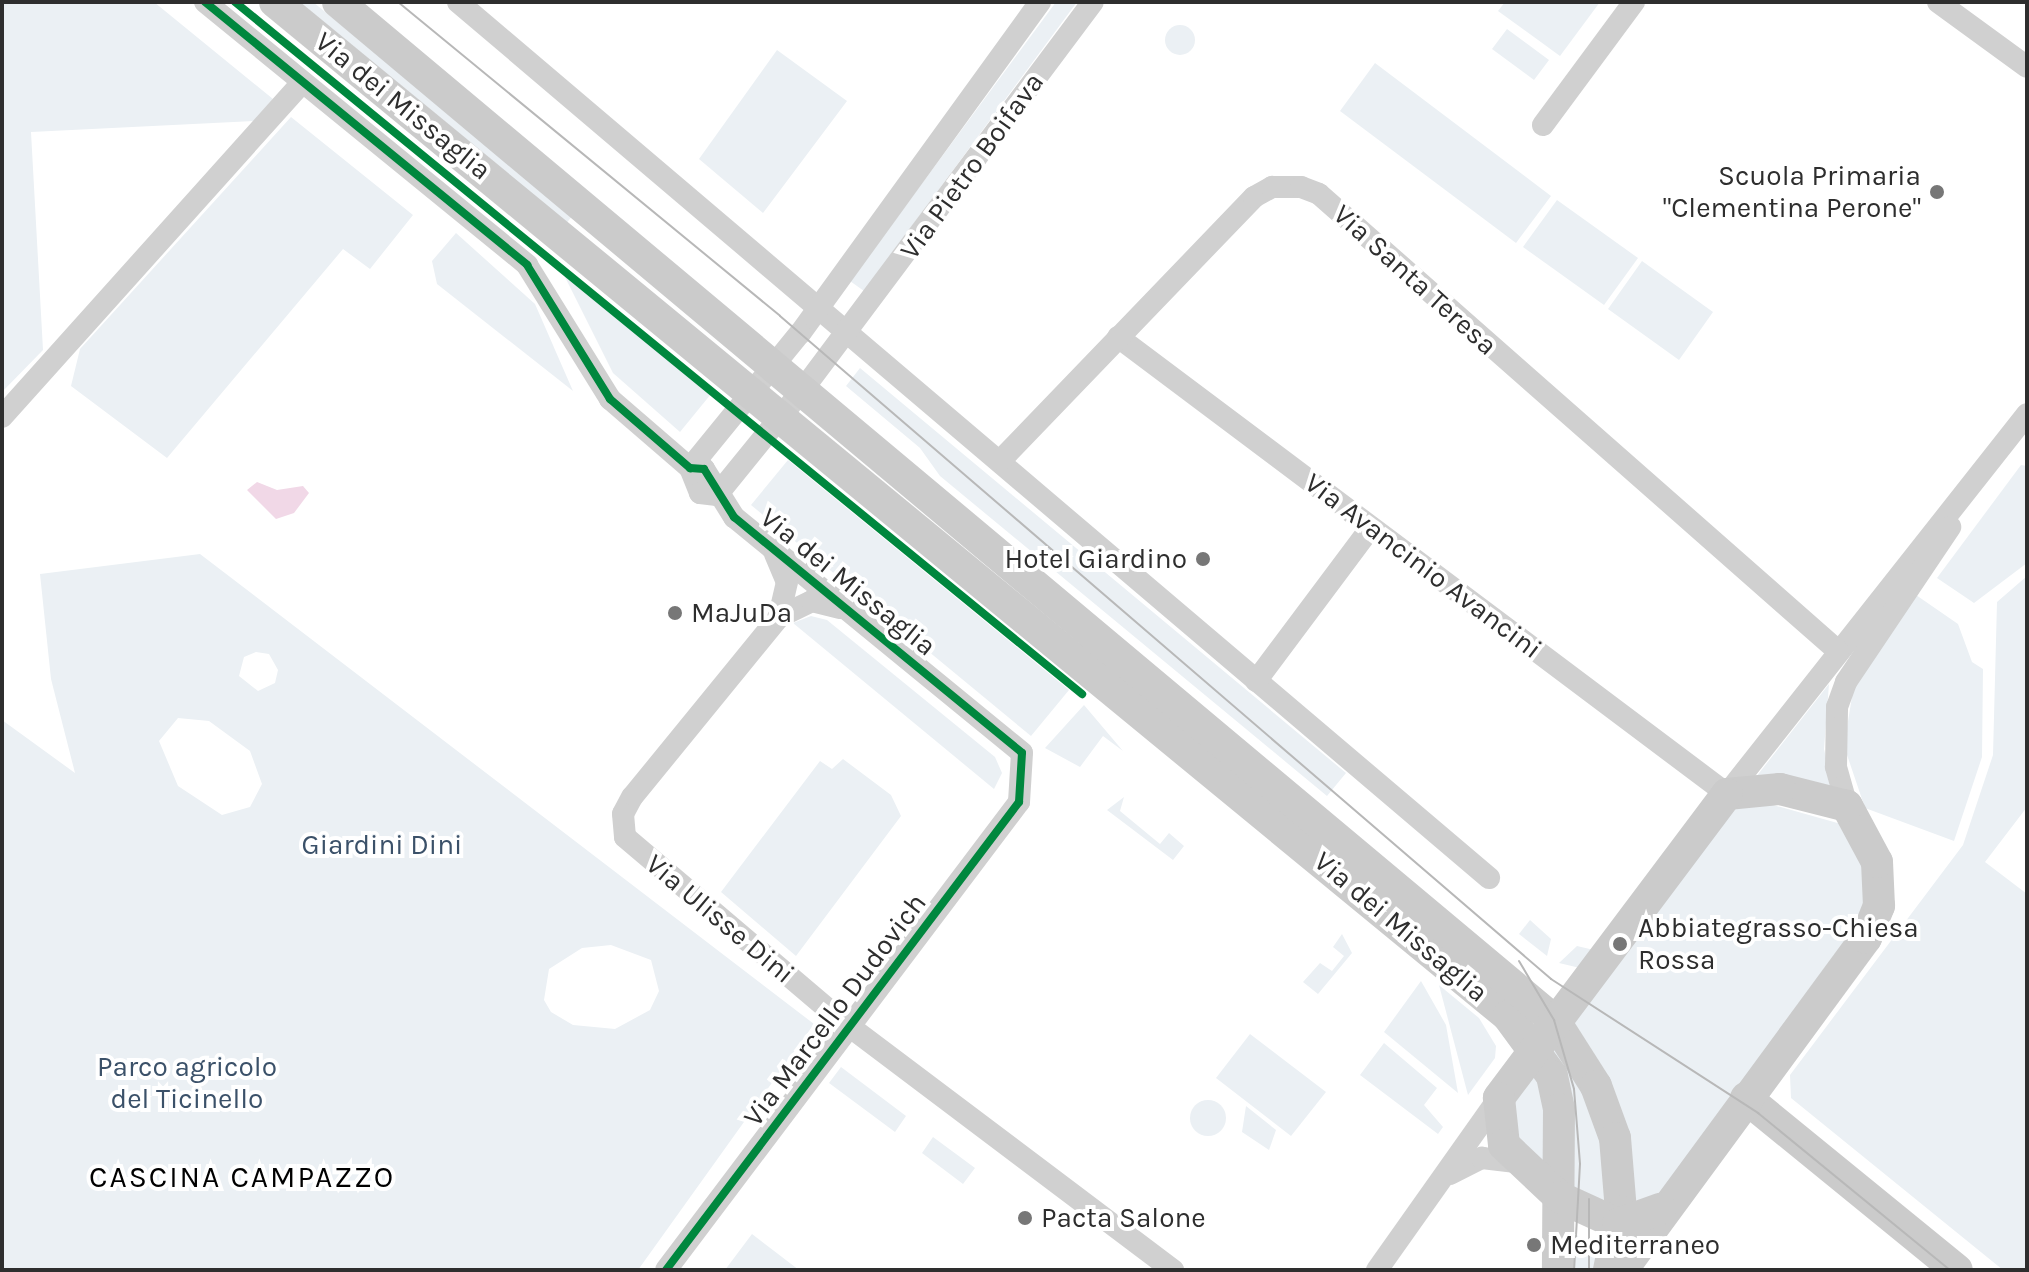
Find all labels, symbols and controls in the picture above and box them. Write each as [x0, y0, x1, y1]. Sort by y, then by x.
street label: Via dei Missaglia [308, 25, 498, 187]
street label: Via Pietro Boifava [893, 66, 1051, 266]
place label: Scuola Primaria "Clementina Perone" [1663, 159, 1921, 225]
marker: Scuola Primaria "Clementina Perone" [1928, 183, 1946, 201]
street label: Via Santa Teresa [1326, 198, 1504, 362]
street label: Via Avancinio Avancini [1298, 466, 1548, 666]
street label: Via dei Missaglia [753, 501, 943, 663]
place label: Hotel Giardino [1005, 542, 1187, 576]
marker: Hotel Giardino [1194, 550, 1212, 568]
place label: MaJuDa [691, 596, 792, 630]
marker: MaJuDa [666, 604, 684, 622]
park label: Giardini Dini [302, 828, 462, 862]
street label: Via dei Missaglia [1307, 845, 1495, 1009]
street label: Via Ulisse Dini [639, 847, 801, 991]
street label: Via Marcello Dudovich [736, 887, 934, 1133]
place label: Abbiategrasso-Chiesa Rossa [1638, 911, 1919, 977]
marker: Abbiategrasso-Chiesa Rossa [1609, 933, 1631, 955]
park label: Parco agricolo del Ticinello [97, 1050, 277, 1116]
district label: CASCINA CAMPAZZO [89, 1159, 395, 1195]
place label: Pacta Salone [1041, 1201, 1206, 1235]
marker: Pacta Salone [1016, 1209, 1034, 1227]
place label: Mediterraneo [1550, 1228, 1720, 1262]
marker: Mediterraneo [1525, 1236, 1543, 1254]

